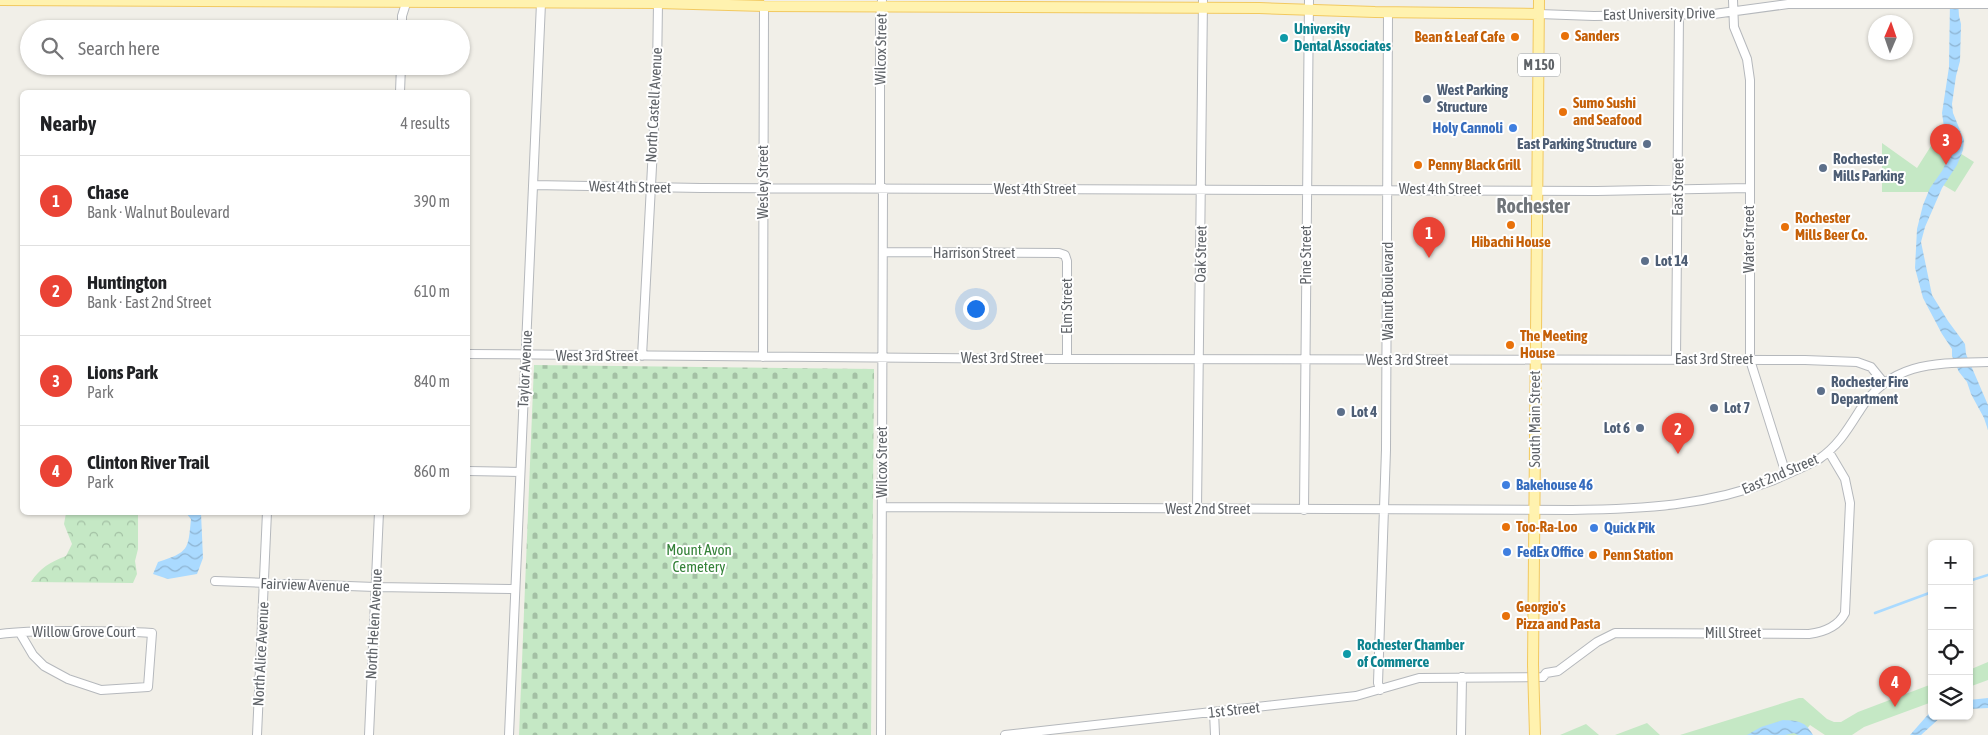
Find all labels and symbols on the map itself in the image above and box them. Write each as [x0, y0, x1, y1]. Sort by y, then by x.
street label: East University Drive [1603, 4, 1715, 23]
street label: Wilcox Street [871, 13, 890, 85]
north arrow [1868, 15, 1913, 60]
place label: University Dental Associates [1294, 20, 1392, 54]
place label: Sanders [1575, 27, 1620, 44]
place label: Bean & Leaf Cafe [1414, 28, 1505, 45]
marker: Sanders [1559, 30, 1571, 42]
marker: Bean & Leaf Cafe [1509, 31, 1521, 43]
marker: University Dental Associates [1278, 32, 1290, 44]
street label: North Castell Avenue [642, 47, 665, 163]
road number: M 150 [1518, 54, 1560, 76]
place label: West Parking Structure [1436, 81, 1509, 115]
marker: West Parking Structure [1421, 93, 1433, 105]
place label: Sumo Sushi and Seafood [1573, 94, 1642, 128]
marker: Sumo Sushi and Seafood [1557, 106, 1569, 118]
place label: Holy Cannoli [1432, 119, 1503, 136]
marker: Holy Cannoli [1507, 122, 1519, 134]
pin: 3 [1930, 124, 1962, 165]
place label: East Parking Structure [1517, 135, 1637, 152]
marker: East Parking Structure [1641, 138, 1653, 150]
street label: Wesley Street [754, 145, 771, 219]
place label: Rochester Mills Parking [1833, 150, 1905, 184]
place label: Penny Black Grill [1428, 156, 1522, 173]
street label: East Street [1668, 158, 1687, 216]
marker: Penny Black Grill [1412, 159, 1424, 171]
marker: Rochester Mills Parking [1817, 162, 1829, 174]
street label: West 4th Street [589, 177, 671, 196]
street label: West 4th Street [994, 180, 1076, 197]
street label: West 4th Street [1399, 180, 1481, 197]
district label: Rochester [1496, 194, 1571, 217]
street label: Water Street [1740, 205, 1757, 273]
place label: Rochester Mills Beer Co. [1795, 209, 1868, 243]
pin: 1 [1413, 217, 1445, 258]
marker: Hibachi House [1505, 219, 1517, 231]
marker: Rochester Mills Beer Co. [1779, 221, 1791, 233]
street label: Oak Street [1192, 225, 1209, 283]
street label: Pine Street [1297, 225, 1314, 285]
place label: Hibachi House [1471, 233, 1551, 250]
street label: Walnut Boulevard [1379, 242, 1396, 340]
street label: Harrison Street [933, 244, 1015, 261]
place label: Lot 14 [1655, 252, 1688, 269]
marker: Lot 14 [1639, 255, 1651, 267]
street label: Elm Street [1058, 278, 1075, 334]
your location [963, 296, 989, 322]
place label: The Meeting House [1520, 327, 1588, 361]
street label: Taylor Avenue [514, 330, 535, 408]
marker: The Meeting House [1504, 339, 1516, 351]
street label: West 3rd Street [556, 347, 638, 364]
street label: West 3rd Street [961, 349, 1043, 366]
street label: East 3rd Street [1675, 350, 1753, 367]
street label: West 3rd Street [1366, 351, 1448, 368]
street label: South Main Street [1526, 371, 1543, 467]
place label: Rochester Fire Department [1831, 373, 1909, 407]
marker: Rochester Fire Department [1815, 385, 1827, 397]
place label: Lot 7 [1724, 399, 1750, 416]
marker: Lot 7 [1708, 402, 1720, 414]
place label: Lot 4 [1351, 403, 1377, 420]
marker: Lot 4 [1335, 406, 1347, 418]
pin: 2 [1662, 413, 1694, 454]
place label: Lot 6 [1604, 419, 1630, 436]
marker: Lot 6 [1634, 422, 1646, 434]
street label: Wilcox Street [873, 426, 890, 498]
street label: East 2nd Street [1739, 450, 1821, 497]
place label: Bakehouse 46 [1516, 476, 1593, 493]
marker: Bakehouse 46 [1500, 479, 1512, 491]
street label: West 2nd Street [1165, 500, 1251, 517]
place label: Too-Ra-Loo [1516, 518, 1578, 535]
place label: Quick Pik [1604, 519, 1655, 536]
marker: Too-Ra-Loo [1500, 521, 1512, 533]
marker: Quick Pik [1588, 522, 1600, 534]
park label: Mount Avon Cemetery [666, 541, 732, 575]
place label: FedEx Office [1517, 543, 1584, 560]
marker: FedEx Office [1501, 546, 1513, 558]
place label: Penn Station [1603, 546, 1673, 563]
marker: Penn Station [1587, 549, 1599, 561]
street label: North Helen Avenue [362, 568, 385, 680]
street label: Fairview Avenue [260, 574, 350, 595]
place label: Georgio's Pizza and Pasta [1516, 598, 1601, 632]
street label: North Alice Avenue [249, 601, 272, 707]
marker: Georgio's Pizza and Pasta [1500, 610, 1512, 622]
street label: Willow Grove Court [32, 623, 136, 640]
street label: Mill Street [1705, 624, 1761, 641]
place label: Rochester Chamber of Commerce [1357, 636, 1465, 670]
marker: Rochester Chamber of Commerce [1341, 648, 1353, 660]
pin: 4 [1879, 666, 1911, 707]
street label: 1st Street [1207, 698, 1261, 721]

